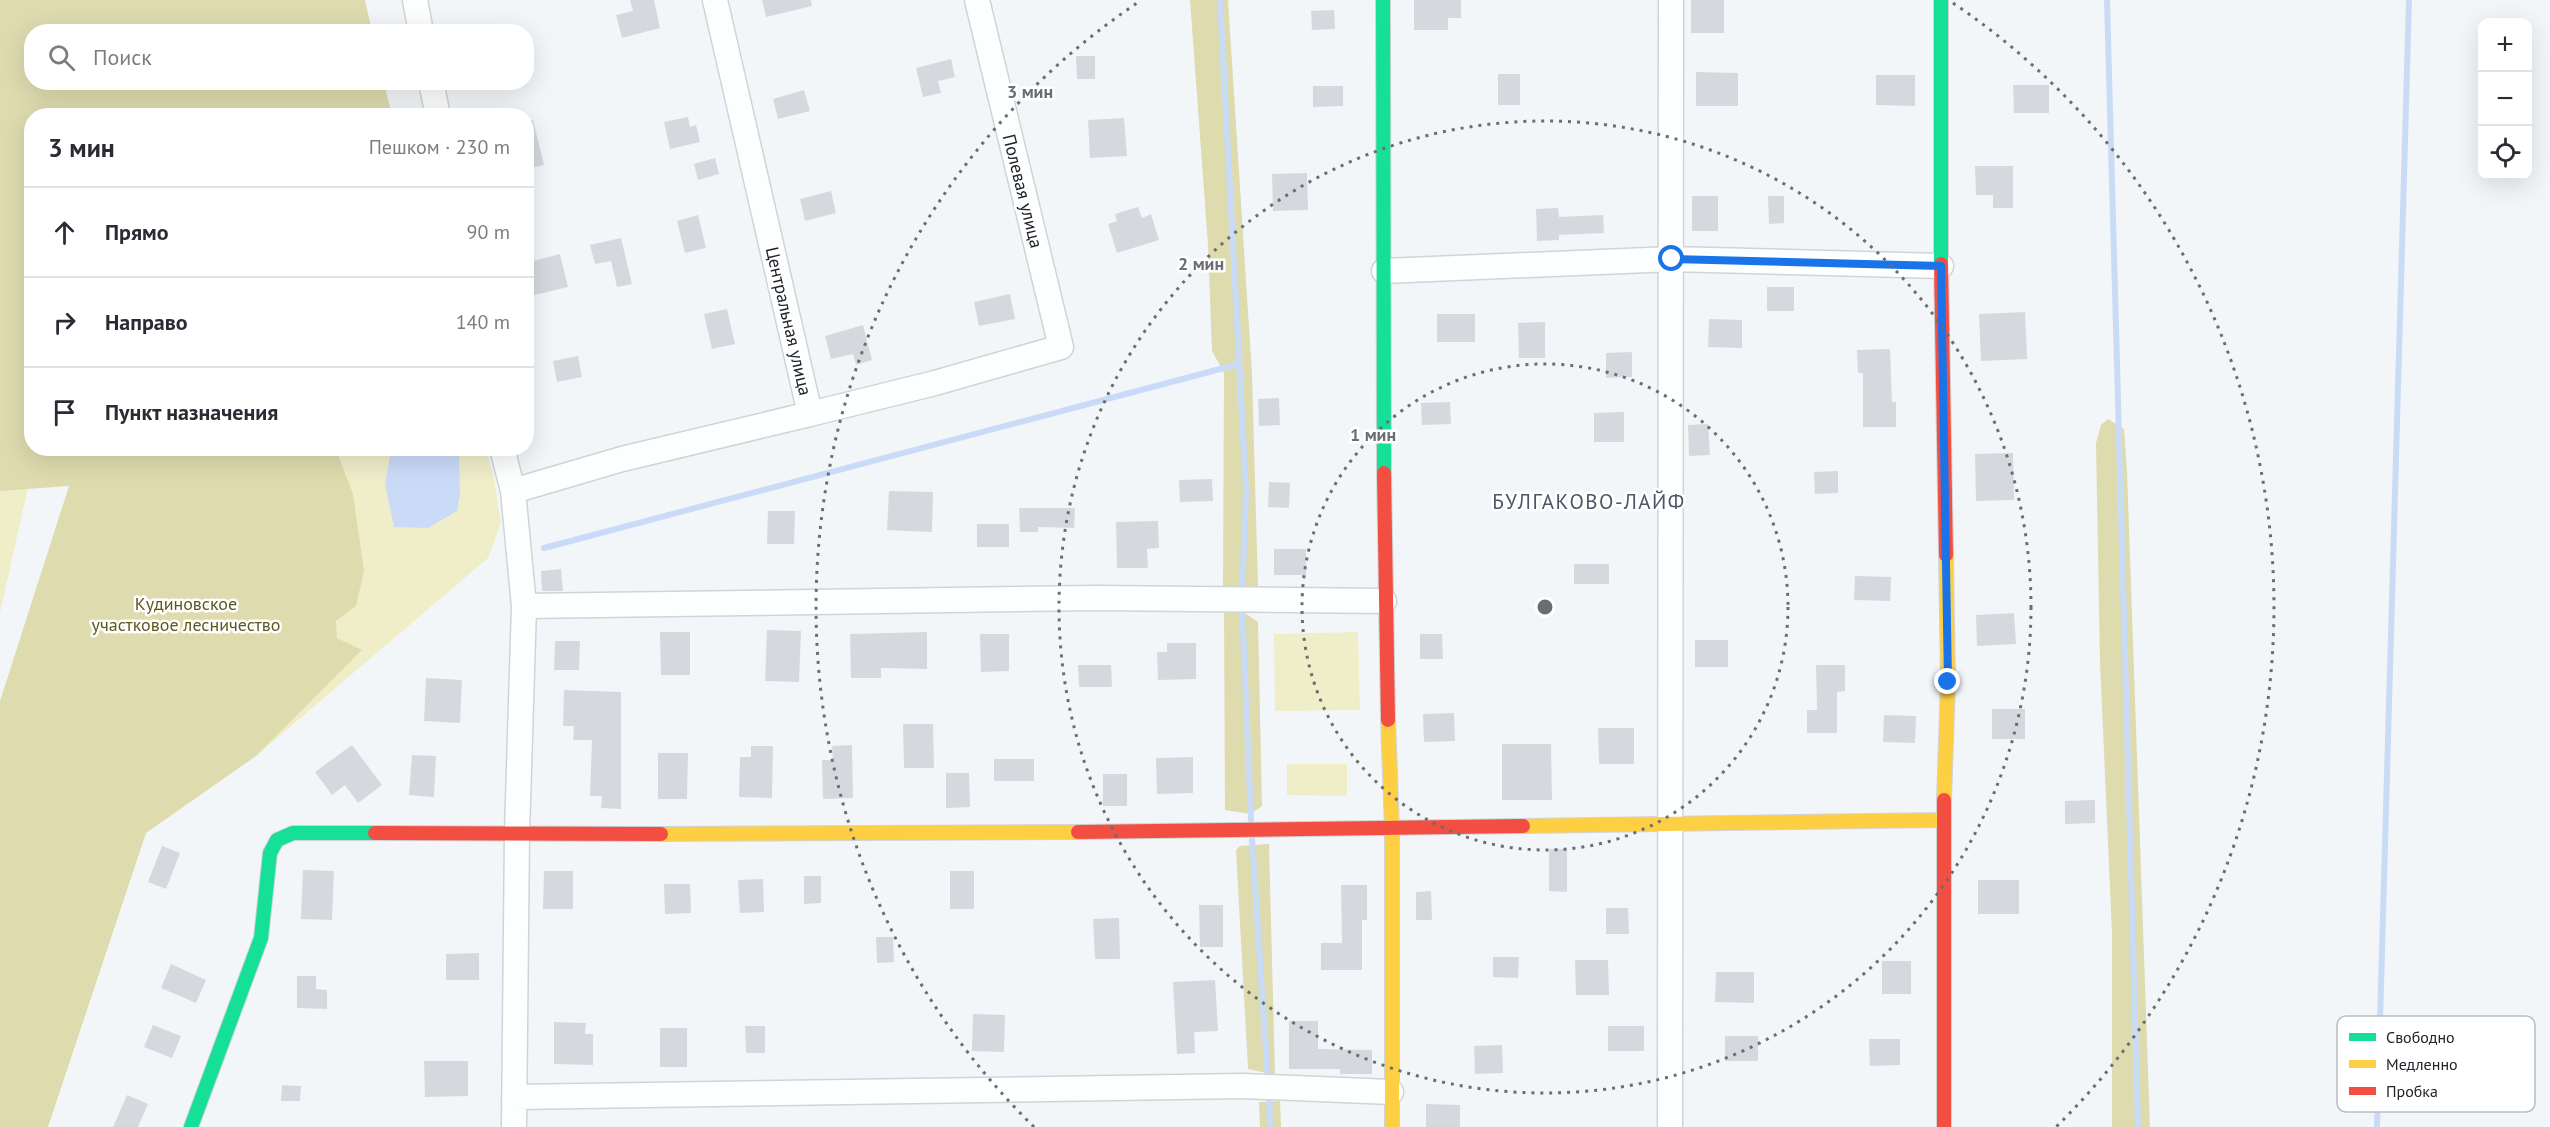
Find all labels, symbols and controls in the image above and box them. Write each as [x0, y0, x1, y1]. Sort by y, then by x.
map controls [2478, 18, 2532, 180]
button: + [2478, 18, 2532, 72]
search box [24, 24, 534, 90]
icon: search [45, 41, 78, 74]
text: Поиск [93, 43, 152, 71]
button: − [2478, 72, 2532, 126]
text: 3 мин [1007, 80, 1053, 103]
button: locate [2478, 126, 2532, 180]
text: 3 мин [48, 131, 115, 164]
street label: Полевая улица [998, 132, 1048, 250]
text: Пешком · 230 m [369, 134, 510, 160]
icon: ahead [48, 216, 81, 249]
text: Прямо [105, 218, 168, 246]
text: 90 m [467, 219, 510, 245]
street label: Центральная улица [761, 244, 817, 398]
route start [1658, 245, 1684, 271]
text: 2 мин [1178, 252, 1224, 275]
icon: right [48, 306, 81, 339]
text: Направо [105, 308, 188, 336]
text: 140 m [456, 309, 510, 335]
icon: arrive [48, 396, 81, 429]
text: Пункт назначения [105, 398, 278, 426]
text: 1 мин [1350, 423, 1396, 446]
district label: БУЛГАКОВО-ЛАЙФ [1492, 488, 1686, 515]
park label: Кудиновское участковое лесничество [92, 592, 280, 636]
centre of rings [1535, 597, 1555, 617]
route end [1934, 668, 1960, 694]
legend [2337, 1016, 2535, 1112]
text: Свободно [2386, 1027, 2455, 1047]
text: Медленно [2386, 1054, 2458, 1074]
text: Пробка [2386, 1081, 2438, 1101]

